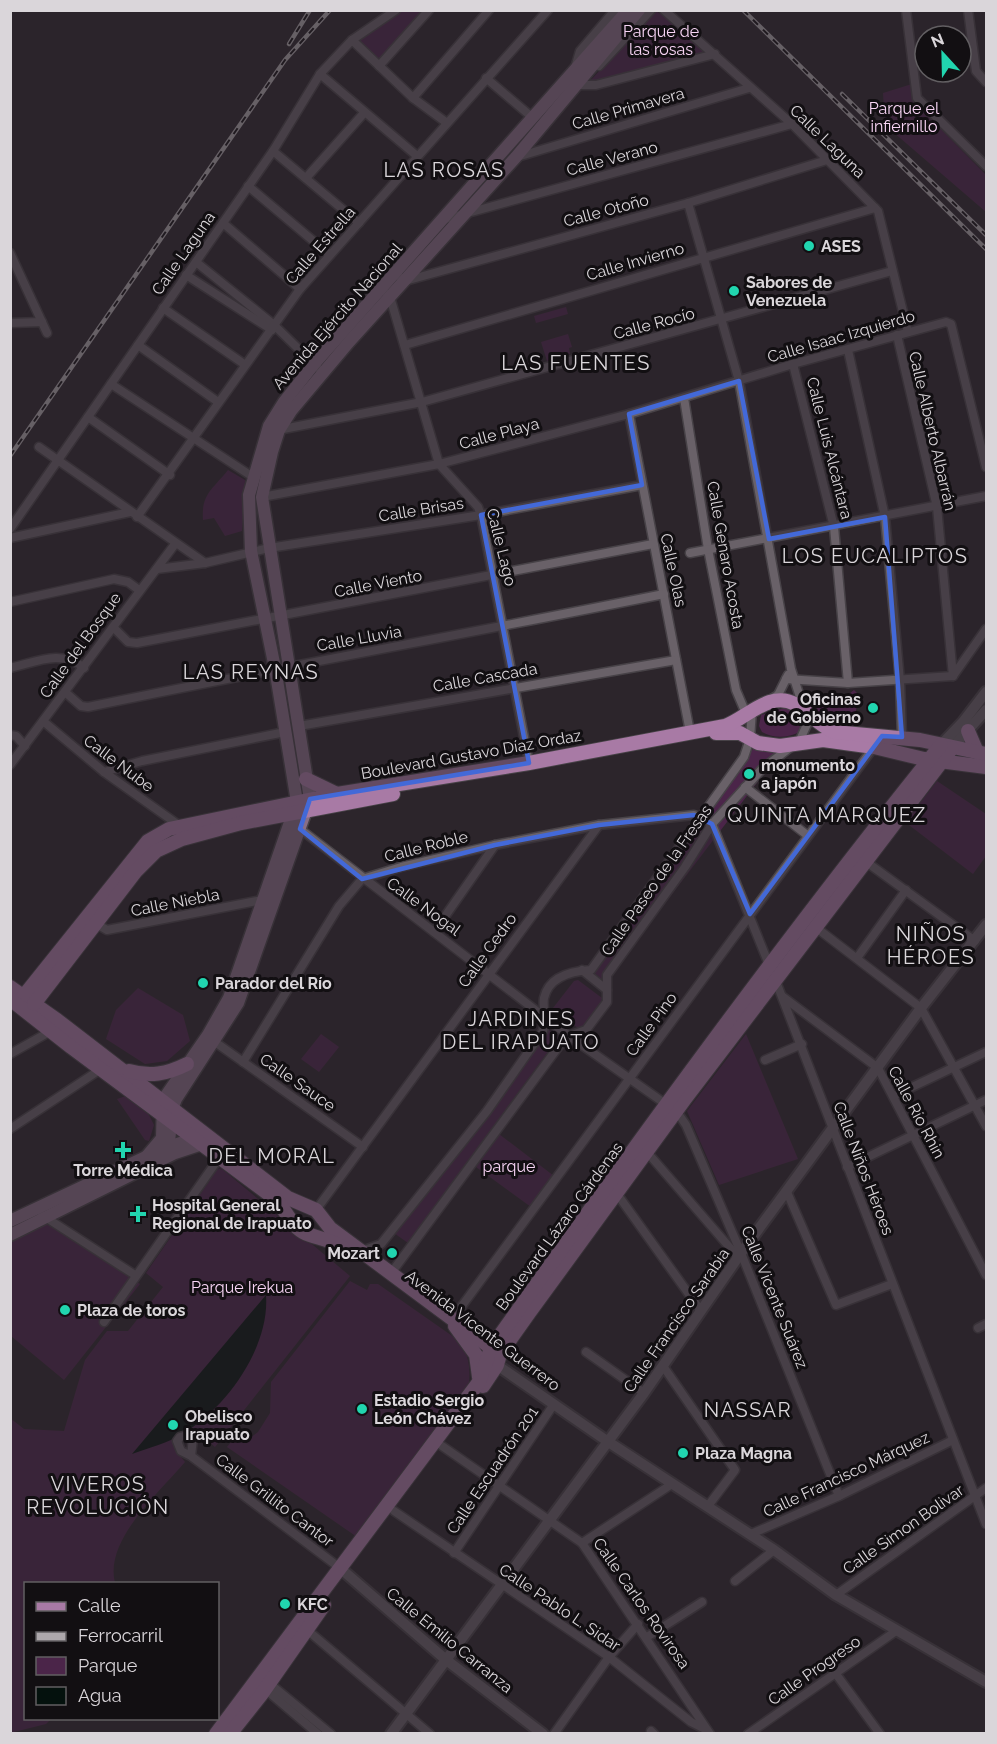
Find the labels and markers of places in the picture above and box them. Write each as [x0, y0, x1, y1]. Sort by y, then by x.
place label: ASES [821, 237, 861, 256]
marker: ASES [802, 239, 816, 253]
place label: Sabores de Venezuela [746, 273, 833, 310]
marker: Sabores de Venezuela [727, 284, 741, 298]
place label: Oficinas de Gobierno [767, 690, 861, 727]
marker: Oficinas de Gobierno [866, 701, 880, 715]
place label: monumento a japón [761, 756, 855, 793]
marker: monumento a japón [742, 767, 756, 781]
place label: Parador del Río [215, 974, 332, 993]
marker: Parador del Río [196, 976, 210, 990]
marker: Torre Médica [114, 1141, 132, 1159]
place label: Torre Médica [73, 1161, 173, 1180]
place label: Hospital General Regional de Irapuato [152, 1196, 312, 1233]
marker: Hospital General Regional de Irapuato [129, 1205, 147, 1223]
place label: Mozart [327, 1244, 380, 1263]
marker: Mozart [385, 1246, 399, 1260]
place label: Plaza de toros [77, 1301, 185, 1320]
marker: Plaza de toros [58, 1303, 72, 1317]
place label: Estadio Sergio León Chávez [374, 1391, 484, 1428]
marker: Estadio Sergio León Chávez [355, 1402, 369, 1416]
place label: Obelisco Irapuato [185, 1407, 253, 1444]
marker: Obelisco Irapuato [166, 1418, 180, 1432]
place label: Plaza Magna [695, 1444, 792, 1463]
marker: Plaza Magna [676, 1446, 690, 1460]
place label: KFC [297, 1595, 328, 1614]
marker: KFC [278, 1597, 292, 1611]

